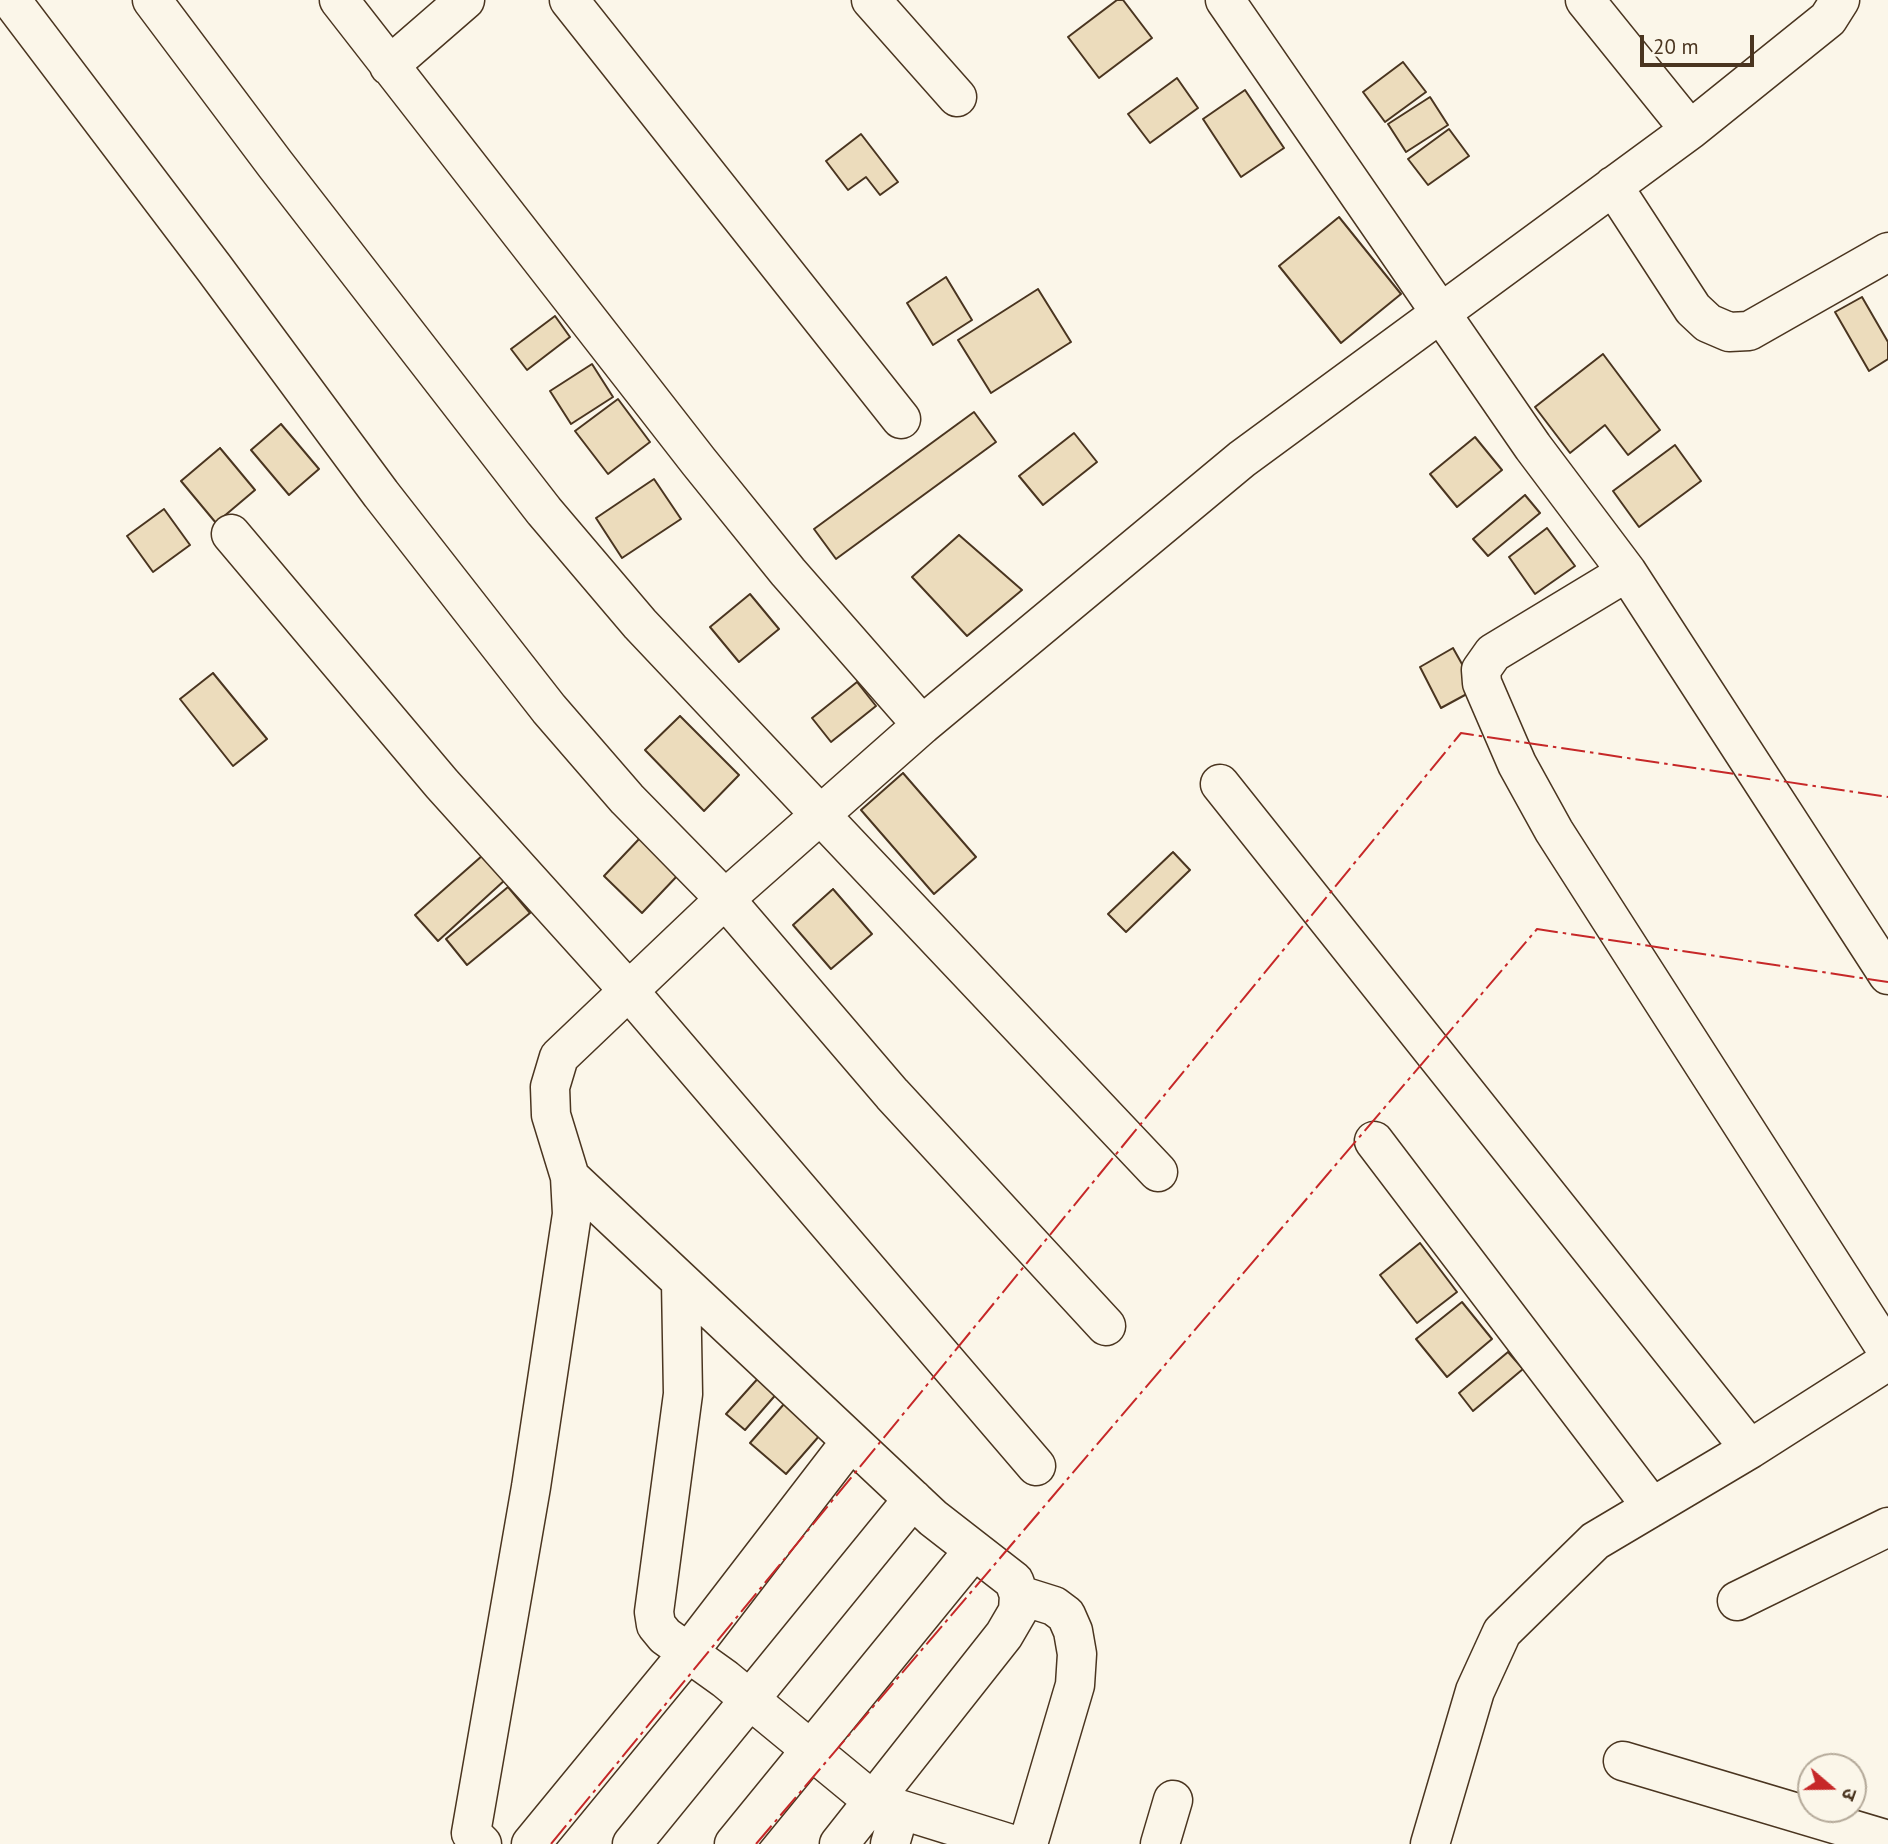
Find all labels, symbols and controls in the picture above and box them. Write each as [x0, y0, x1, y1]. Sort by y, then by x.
scale bar [1643, 21, 1757, 65]
text: 20 m [1653, 33, 1699, 60]
north arrow [1797, 1753, 1867, 1823]
text: उ [1837, 1785, 1863, 1804]

